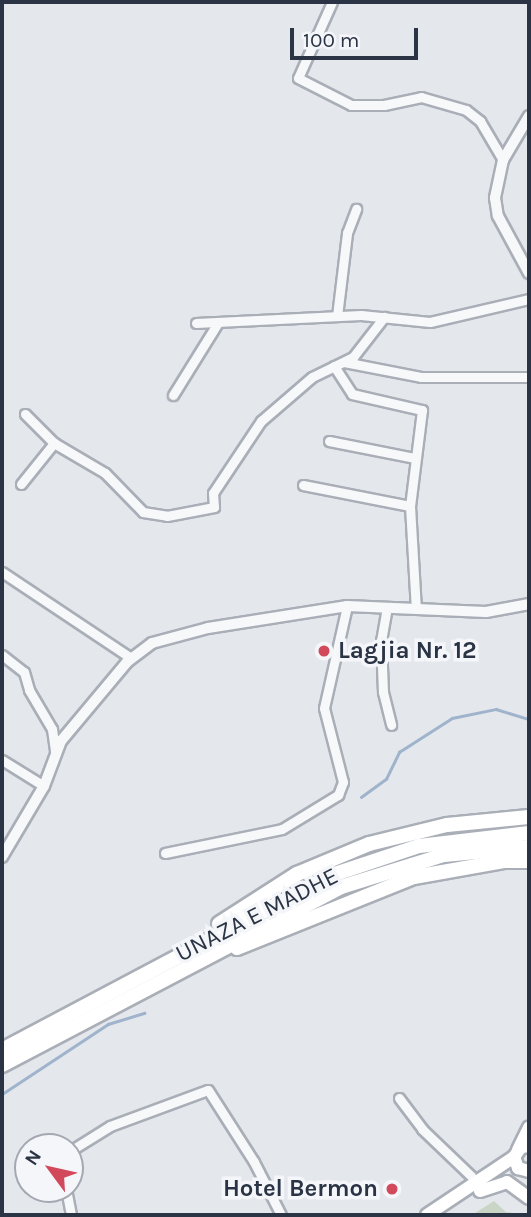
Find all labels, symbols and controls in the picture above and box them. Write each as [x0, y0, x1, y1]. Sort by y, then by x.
scale bar [293, 14, 421, 58]
text: 100 m [303, 28, 360, 52]
place label: Lagjia Nr. 12 [338, 637, 477, 665]
marker: Lagjia Nr. 12 [316, 643, 332, 659]
street label: UNAZA E MADHE [171, 862, 343, 968]
north arrow [14, 1133, 84, 1203]
text: N [20, 1146, 46, 1169]
place label: Hotel Bermon [223, 1175, 378, 1203]
marker: Hotel Bermon [384, 1181, 400, 1197]

